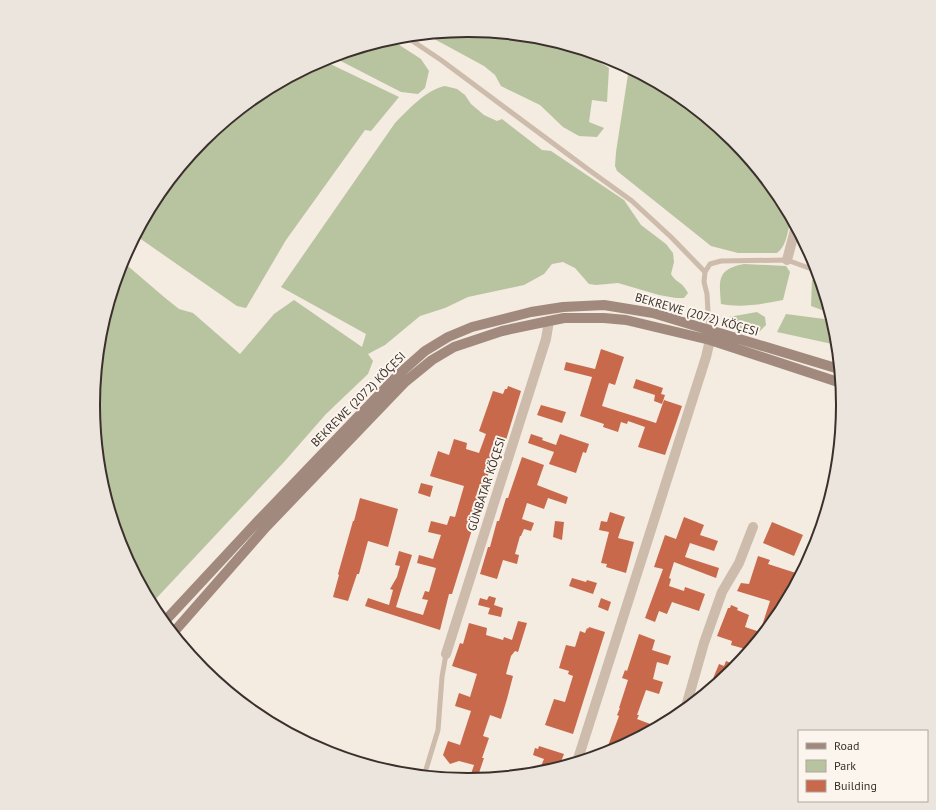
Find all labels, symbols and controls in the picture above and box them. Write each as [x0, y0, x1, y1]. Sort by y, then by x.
street label: BEKREWE (2072) KÖÇESI [633, 289, 761, 339]
street label: BEKREWE (2072) KÖÇESI [307, 348, 409, 450]
street label: GÜNBATAR KÖÇESI [464, 435, 508, 533]
legend [798, 730, 928, 802]
text: Road [834, 738, 859, 753]
text: Park [834, 758, 856, 773]
text: Building [834, 778, 877, 793]

